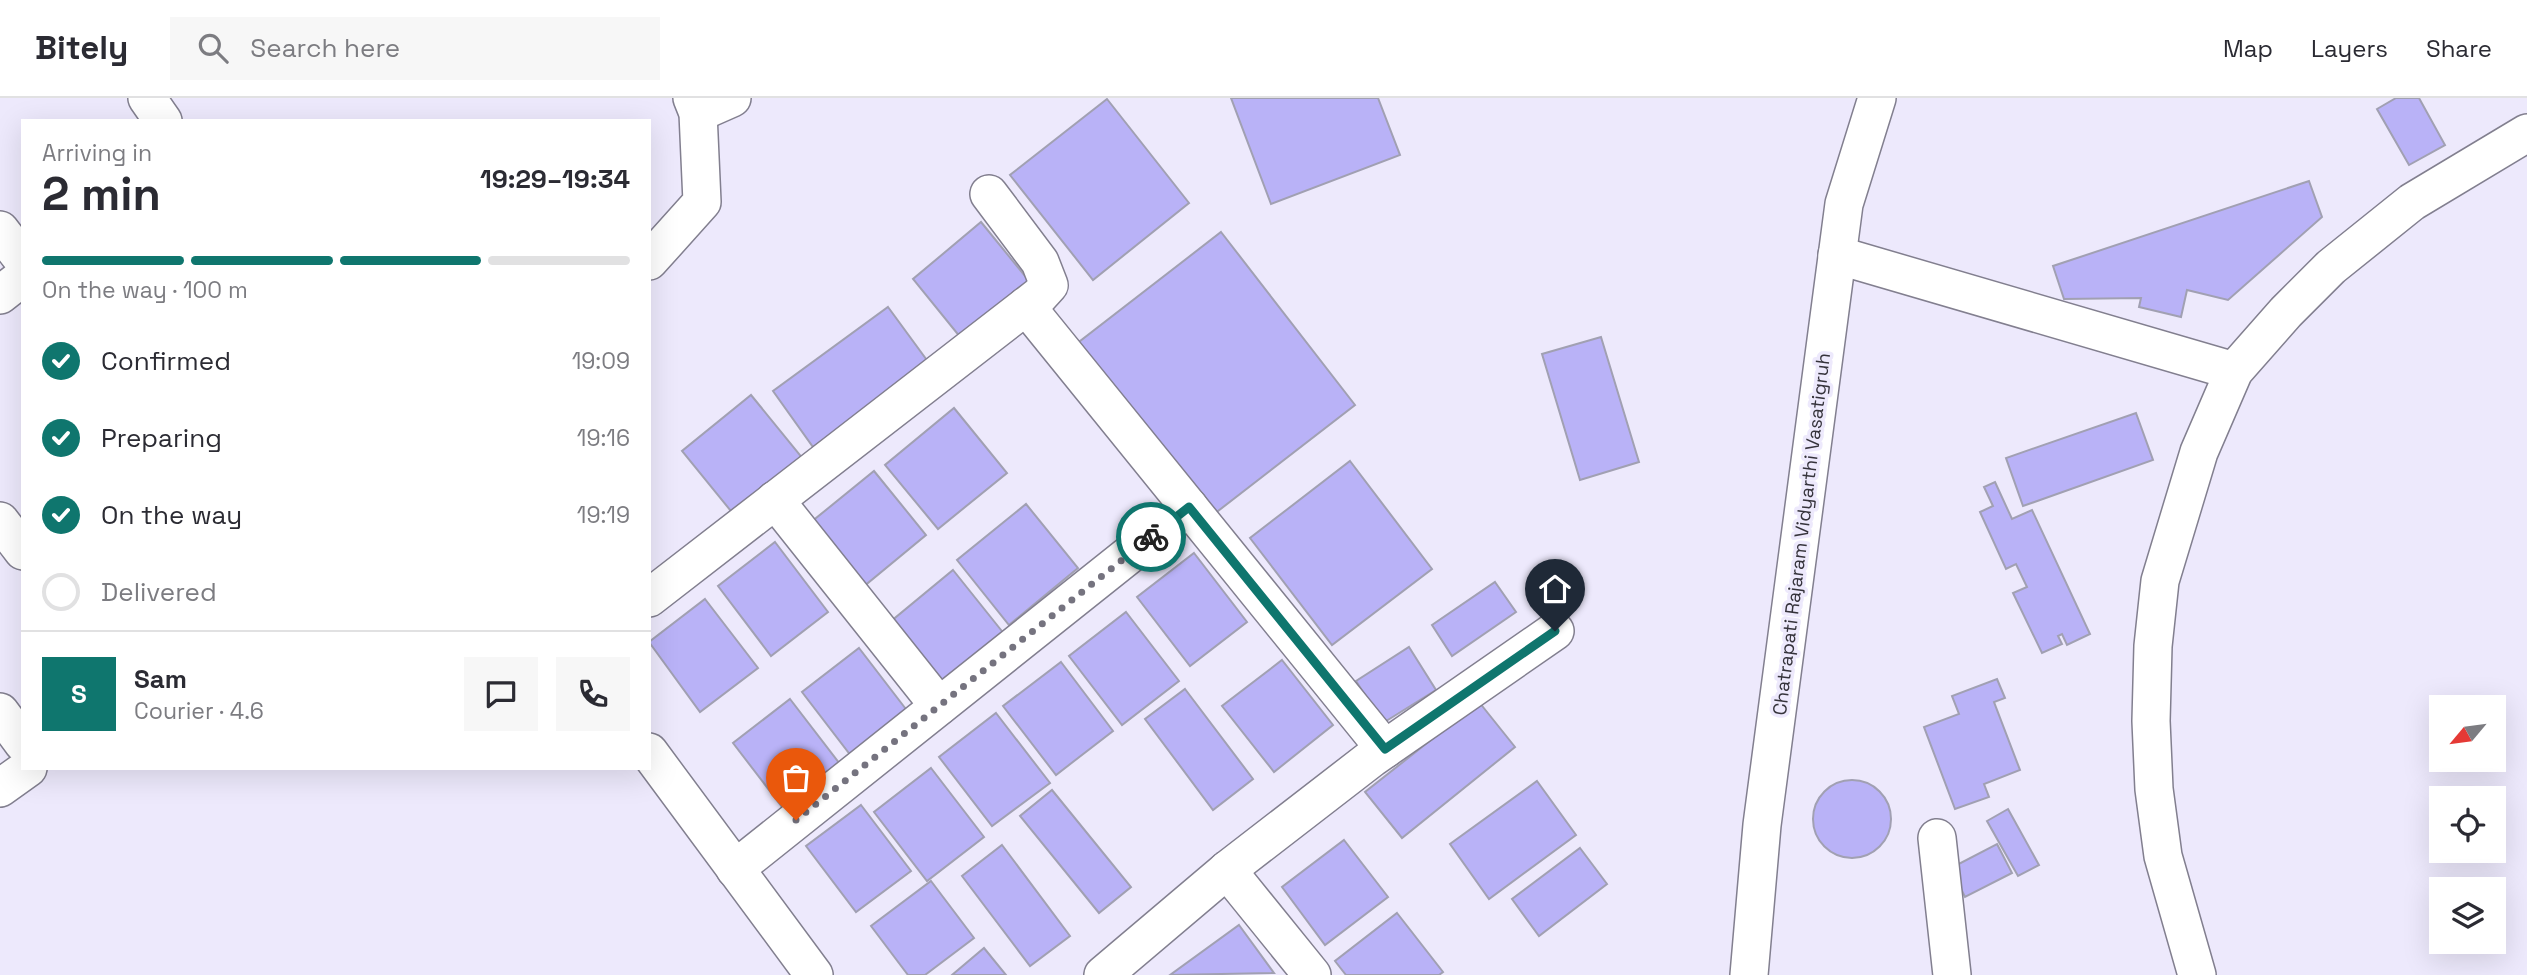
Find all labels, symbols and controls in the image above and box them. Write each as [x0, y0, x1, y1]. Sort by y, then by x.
search box [170, 17, 660, 80]
text: Bitely [35, 27, 128, 69]
icon: search [194, 29, 232, 67]
text: Search here [250, 31, 400, 65]
text: Map [2223, 33, 2273, 64]
text: Layers [2311, 33, 2388, 64]
text: Share [2426, 33, 2492, 64]
text: Arriving in [42, 138, 152, 168]
text: 19:29–19:34 [480, 162, 630, 196]
text: 2 min [42, 165, 161, 223]
text: On the way · 100 m [42, 275, 248, 305]
icon: check [42, 342, 80, 380]
text: Confirmed [101, 344, 231, 378]
text: 19:09 [572, 346, 630, 376]
street label: Chatrapati Rajaram Vidyarthi Vasatigruh [1767, 351, 1836, 717]
icon: check [42, 419, 80, 457]
text: Preparing [101, 421, 222, 455]
text: 19:16 [577, 423, 630, 453]
icon: check [42, 496, 80, 534]
text: On the way [101, 498, 242, 532]
text: 19:19 [577, 500, 630, 530]
courier [1116, 502, 1186, 572]
icon: bike [1132, 518, 1170, 556]
pin [1525, 559, 1585, 631]
icon: home [1536, 570, 1574, 608]
text: Delivered [101, 575, 217, 609]
button: chat [464, 657, 538, 731]
button: phone [556, 657, 630, 731]
text: Sam [134, 662, 187, 696]
text: S [71, 677, 87, 711]
north arrow [2429, 695, 2506, 772]
map controls [2429, 695, 2506, 954]
text: Courier · 4.6 [134, 696, 264, 726]
pin [766, 748, 826, 820]
icon: bag [777, 759, 815, 797]
button: locate [2429, 786, 2506, 863]
button: layers [2429, 877, 2506, 954]

